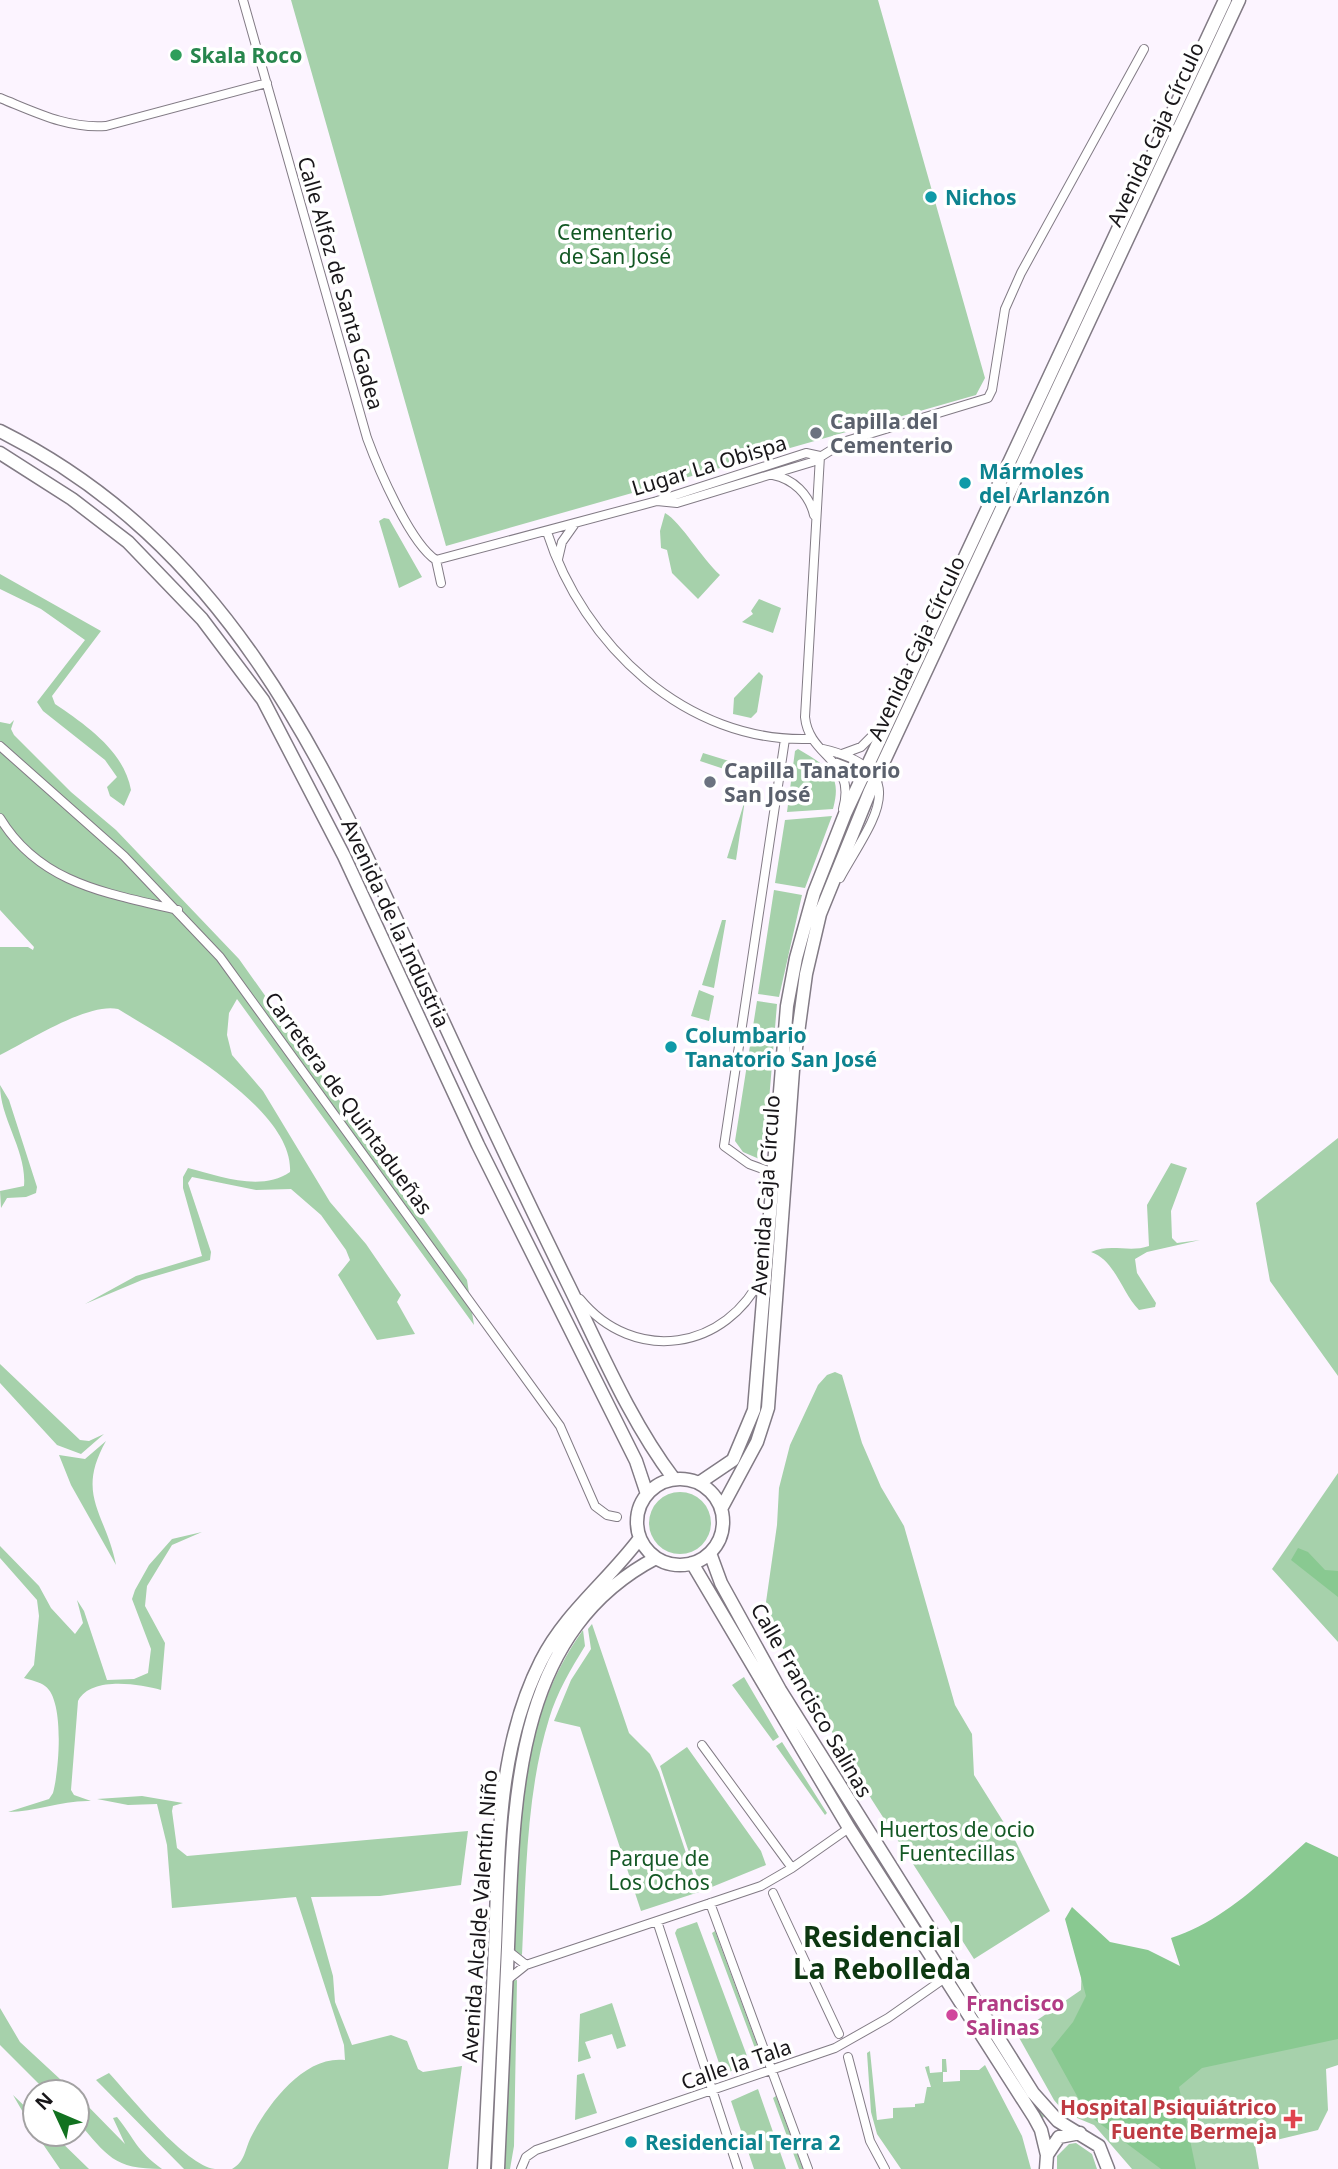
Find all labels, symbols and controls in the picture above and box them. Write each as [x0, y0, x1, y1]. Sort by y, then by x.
street label: Avenida Caja Círculo [1100, 37, 1210, 231]
place label: Skala Roco [190, 41, 302, 69]
marker: Skala Roco [168, 47, 184, 63]
street label: Calle Alfoz de Santa Gadea [291, 153, 391, 413]
place label: Nichos [945, 183, 1017, 211]
marker: Nichos [923, 189, 939, 205]
park label: Cementerio de San José [557, 218, 673, 270]
place label: Capilla del Cementerio [830, 407, 953, 459]
marker: Capilla del Cementerio [808, 425, 824, 441]
street label: Lugar La Obispa [628, 428, 790, 502]
place label: Mármoles del Arlanzón [979, 457, 1110, 509]
marker: Mármoles del Arlanzón [957, 475, 973, 491]
street label: Avenida Caja Círculo [861, 551, 971, 745]
place label: Capilla Tanatorio San José [724, 756, 900, 808]
marker: Capilla Tanatorio San José [702, 774, 718, 790]
street label: Avenida de la Industria [335, 814, 457, 1032]
street label: Carretera de Quintadueñas [259, 986, 439, 1220]
place label: Columbario Tanatorio San José [685, 1021, 877, 1073]
marker: Columbario Tanatorio San José [663, 1039, 679, 1055]
street label: Avenida Caja Círculo [744, 1094, 786, 1296]
street label: Calle Francisco Salinas [745, 1598, 879, 1802]
street label: Avenida Alcalde Valentín Niño [455, 1769, 503, 2063]
park label: Huertos de ocio Fuentecillas [879, 1815, 1035, 1867]
park label: Parque de Los Ochos [608, 1844, 710, 1896]
district label: Residencial La Rebolleda [793, 1917, 971, 1987]
place label: Francisco Salinas [966, 1989, 1064, 2041]
marker: Francisco Salinas [944, 2007, 960, 2023]
street label: Calle la Tala [677, 2032, 795, 2096]
north arrow [21, 2078, 91, 2148]
text: N [29, 2087, 58, 2116]
place label: Hospital Psiquiátrico Fuente Bermeja [1060, 2093, 1277, 2145]
marker: Hospital Psiquiátrico Fuente Bermeja [1283, 2109, 1303, 2129]
place label: Residencial Terra 2 [645, 2128, 841, 2156]
marker: Residencial Terra 2 [623, 2134, 639, 2150]

